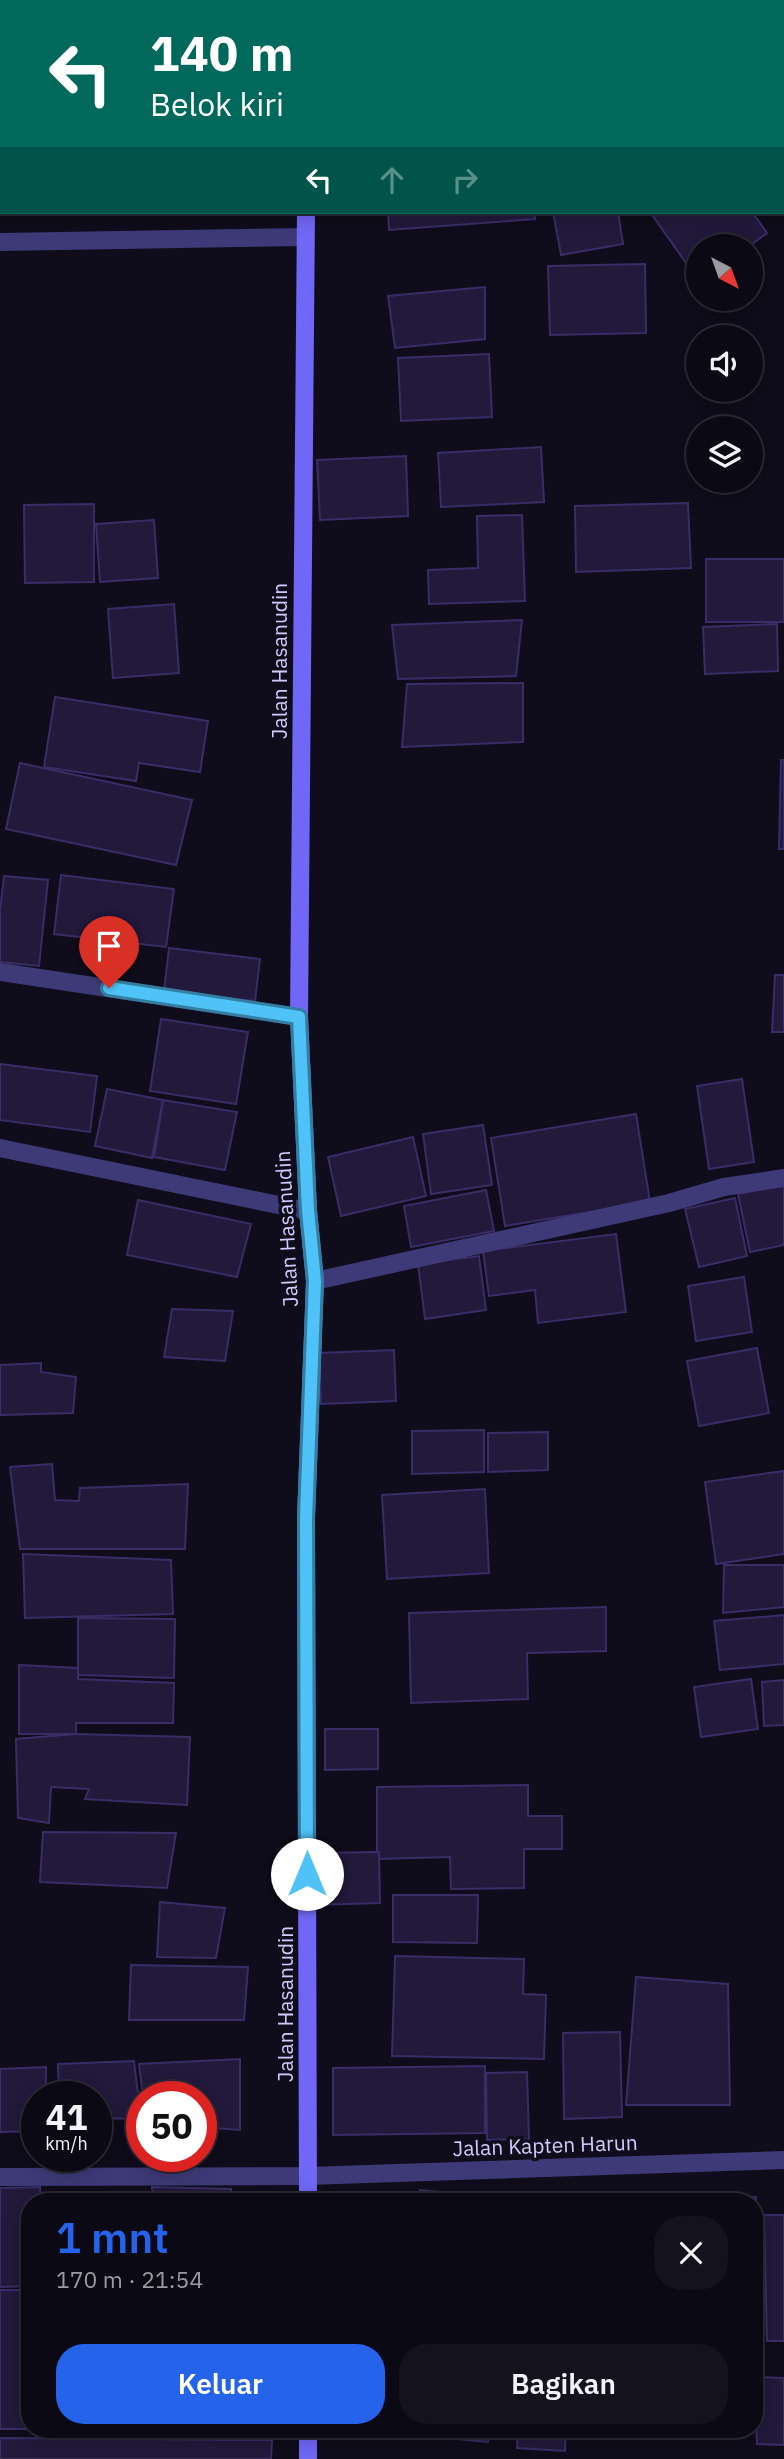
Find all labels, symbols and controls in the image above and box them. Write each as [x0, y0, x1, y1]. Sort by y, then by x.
text: 140 m [150, 21, 294, 84]
icon: left [35, 28, 126, 119]
text: Belok kiri [150, 83, 284, 125]
icon: left [300, 161, 338, 199]
icon: ahead [373, 161, 411, 199]
icon: right [446, 161, 484, 199]
north arrow [686, 234, 763, 312]
map controls [686, 234, 763, 493]
button: sound [686, 325, 763, 402]
button: layers [686, 416, 763, 493]
street label: Jalan Hasanudin [265, 583, 293, 739]
pin [79, 916, 139, 988]
icon: arrive [90, 927, 128, 965]
street label: Jalan Hasanudin [268, 1150, 304, 1308]
position arrow [270, 1837, 344, 1911]
street label: Jalan Hasanudin [271, 1926, 299, 2082]
speed limit sign: 50 [126, 2081, 217, 2172]
text: 41 [45, 2094, 88, 2140]
street label: Jalan Kapten Harun [452, 2128, 638, 2162]
text: km/h [45, 2132, 88, 2155]
text: 1 mnt [56, 2210, 169, 2265]
button: close [654, 2216, 728, 2290]
text: 170 m · 21:54 [56, 2264, 203, 2294]
button: Keluar [56, 2344, 385, 2424]
button: Bagikan [399, 2344, 728, 2424]

